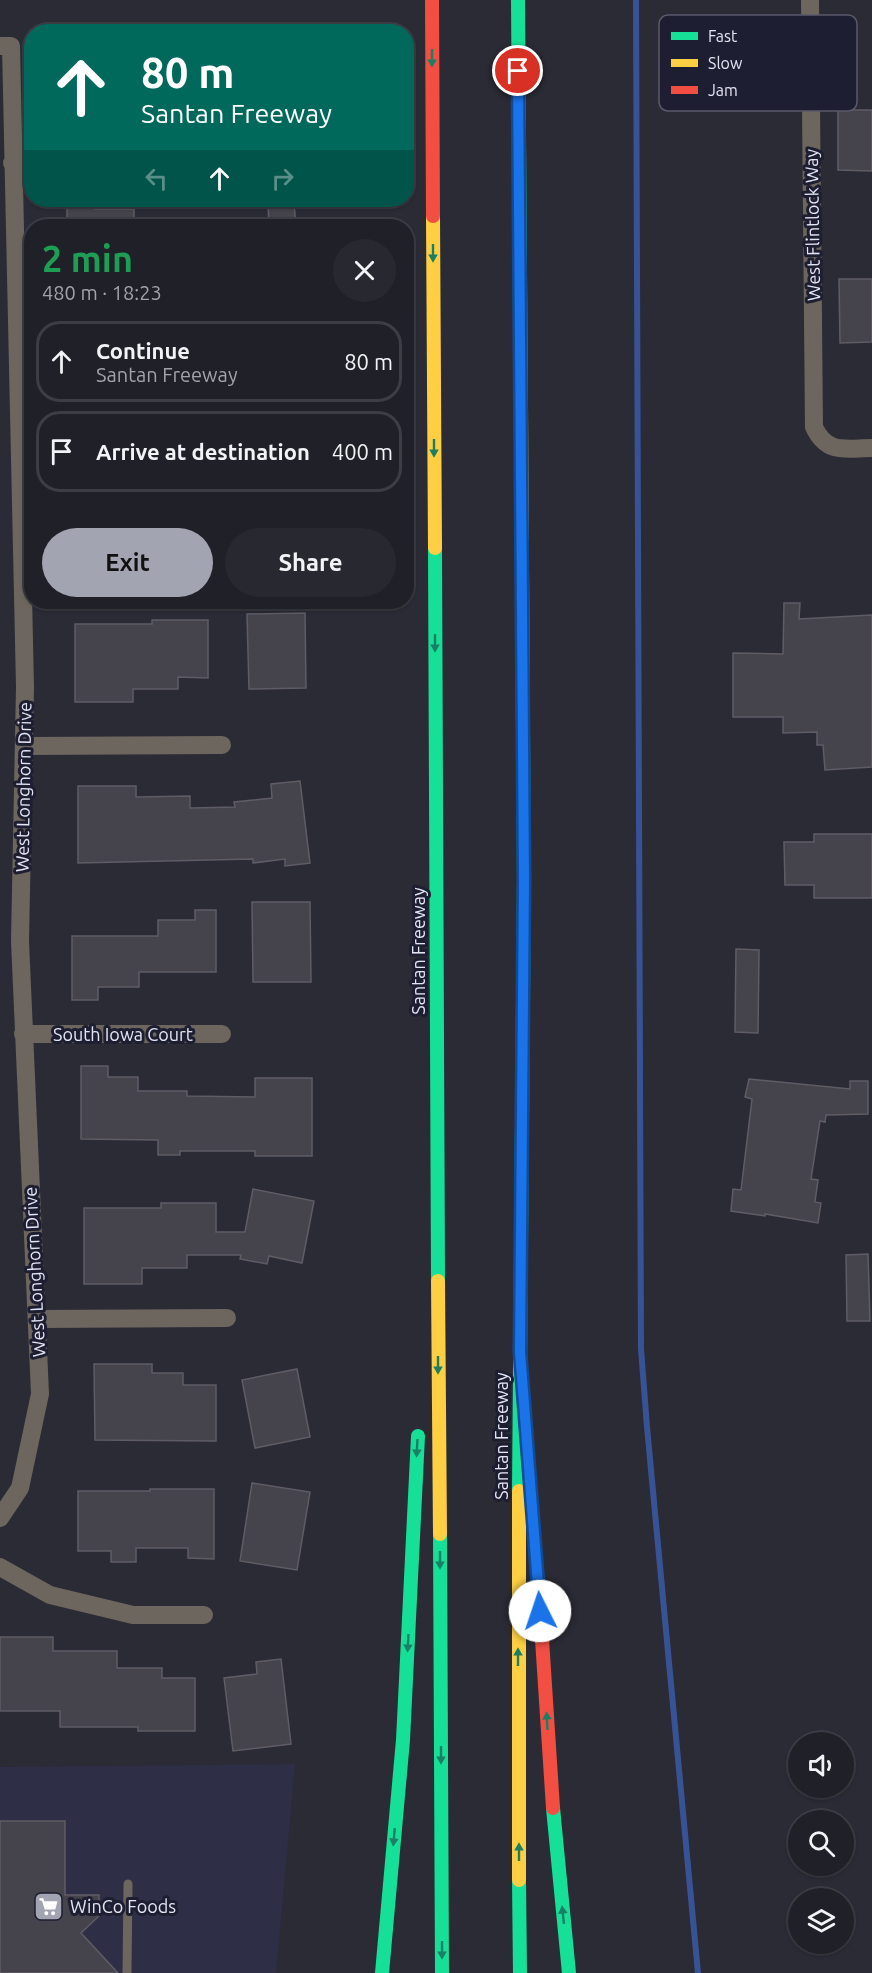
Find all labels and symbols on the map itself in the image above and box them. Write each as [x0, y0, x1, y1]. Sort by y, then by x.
legend [659, 15, 857, 111]
text: Fast [708, 27, 738, 45]
pin [492, 45, 543, 96]
one-way arrow [427, 49, 437, 68]
text: Slow [708, 54, 743, 72]
text: Jam [708, 81, 738, 99]
street label: West Flintlock Way [801, 148, 823, 301]
one-way arrow [428, 244, 438, 263]
one-way arrow [429, 439, 439, 458]
one-way arrow [430, 634, 440, 653]
street label: West Longhorn Drive [12, 702, 34, 872]
street label: Santan Freeway [408, 887, 428, 1015]
street label: South Iowa Court [53, 1024, 193, 1044]
street label: West Longhorn Drive [20, 1186, 48, 1358]
one-way arrow [433, 1355, 443, 1374]
street label: Santan Freeway [491, 1372, 511, 1500]
one-way arrow [413, 1438, 422, 1457]
one-way arrow [435, 1550, 444, 1569]
position arrow [508, 1579, 572, 1643]
one-way arrow [404, 1633, 413, 1652]
one-way arrow [513, 1647, 523, 1666]
one-way arrow [542, 1711, 551, 1730]
one-way arrow [436, 1745, 446, 1764]
one-way arrow [389, 1828, 399, 1847]
one-way arrow [514, 1842, 524, 1861]
supermarket icon: WinCo Foods [33, 1890, 65, 1922]
place label: WinCo Foods [70, 1896, 176, 1916]
one-way arrow [558, 1905, 568, 1924]
one-way arrow [437, 1940, 447, 1959]

